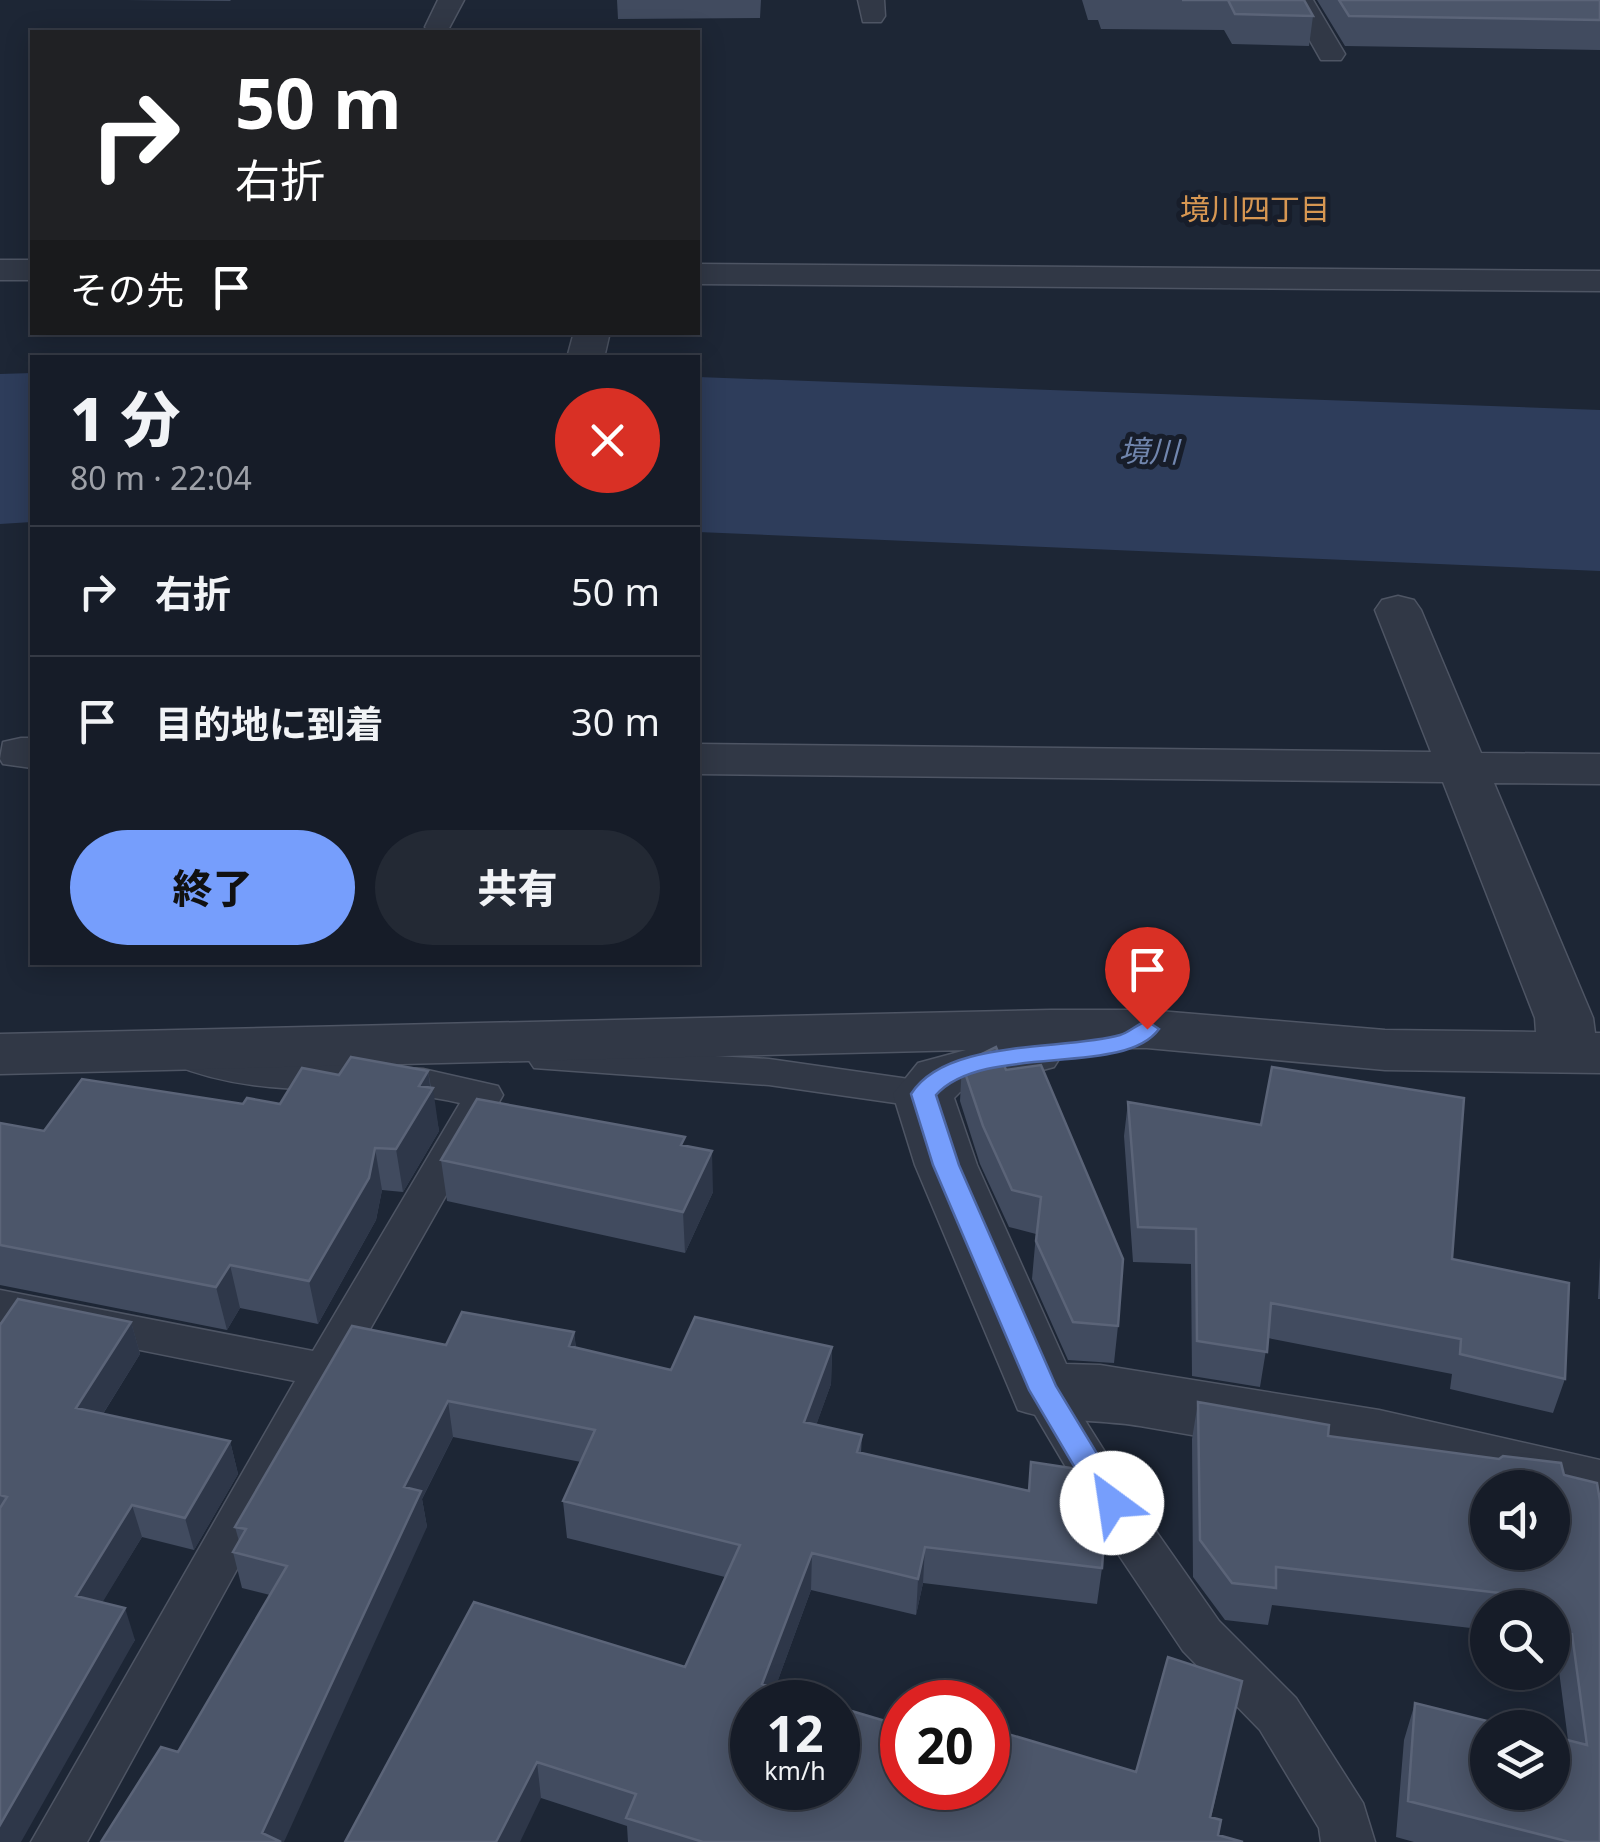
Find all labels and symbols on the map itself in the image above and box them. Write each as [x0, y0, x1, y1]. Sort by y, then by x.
district label: 境川四丁目 [1180, 188, 1330, 229]
water label: 境川 [1119, 429, 1182, 472]
pin [1105, 927, 1190, 1030]
position arrow [1060, 1451, 1164, 1555]
speed limit sign: 20 [880, 1680, 1010, 1810]

